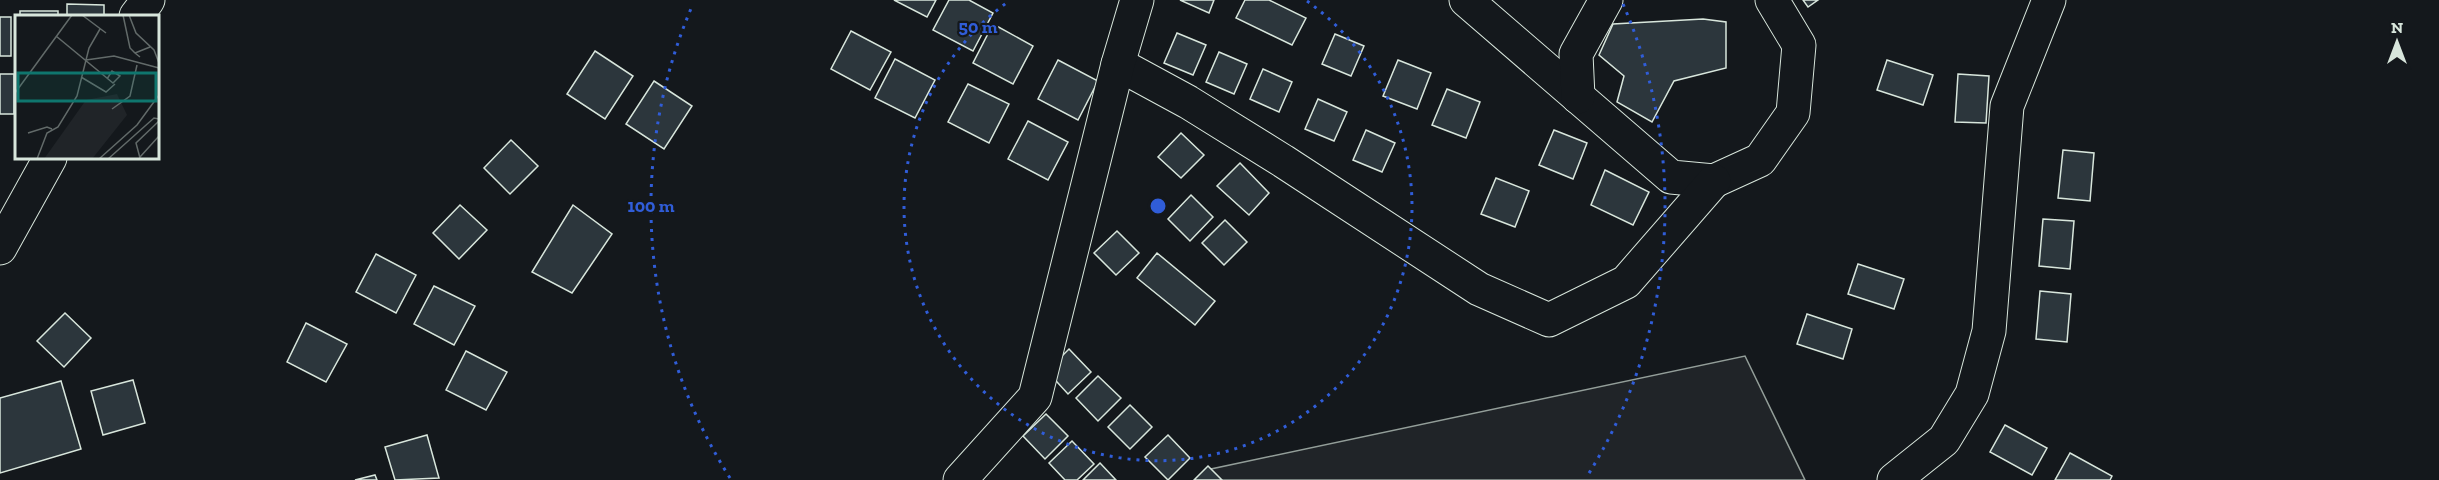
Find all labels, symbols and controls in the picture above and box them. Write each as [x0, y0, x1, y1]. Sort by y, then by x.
north arrow [2367, 12, 2427, 72]
inset map [15, 15, 159, 159]
text: 50 m [959, 16, 998, 38]
text: N [2391, 18, 2403, 37]
text: 100 m [627, 195, 675, 217]
centre of rings [1148, 196, 1168, 216]

